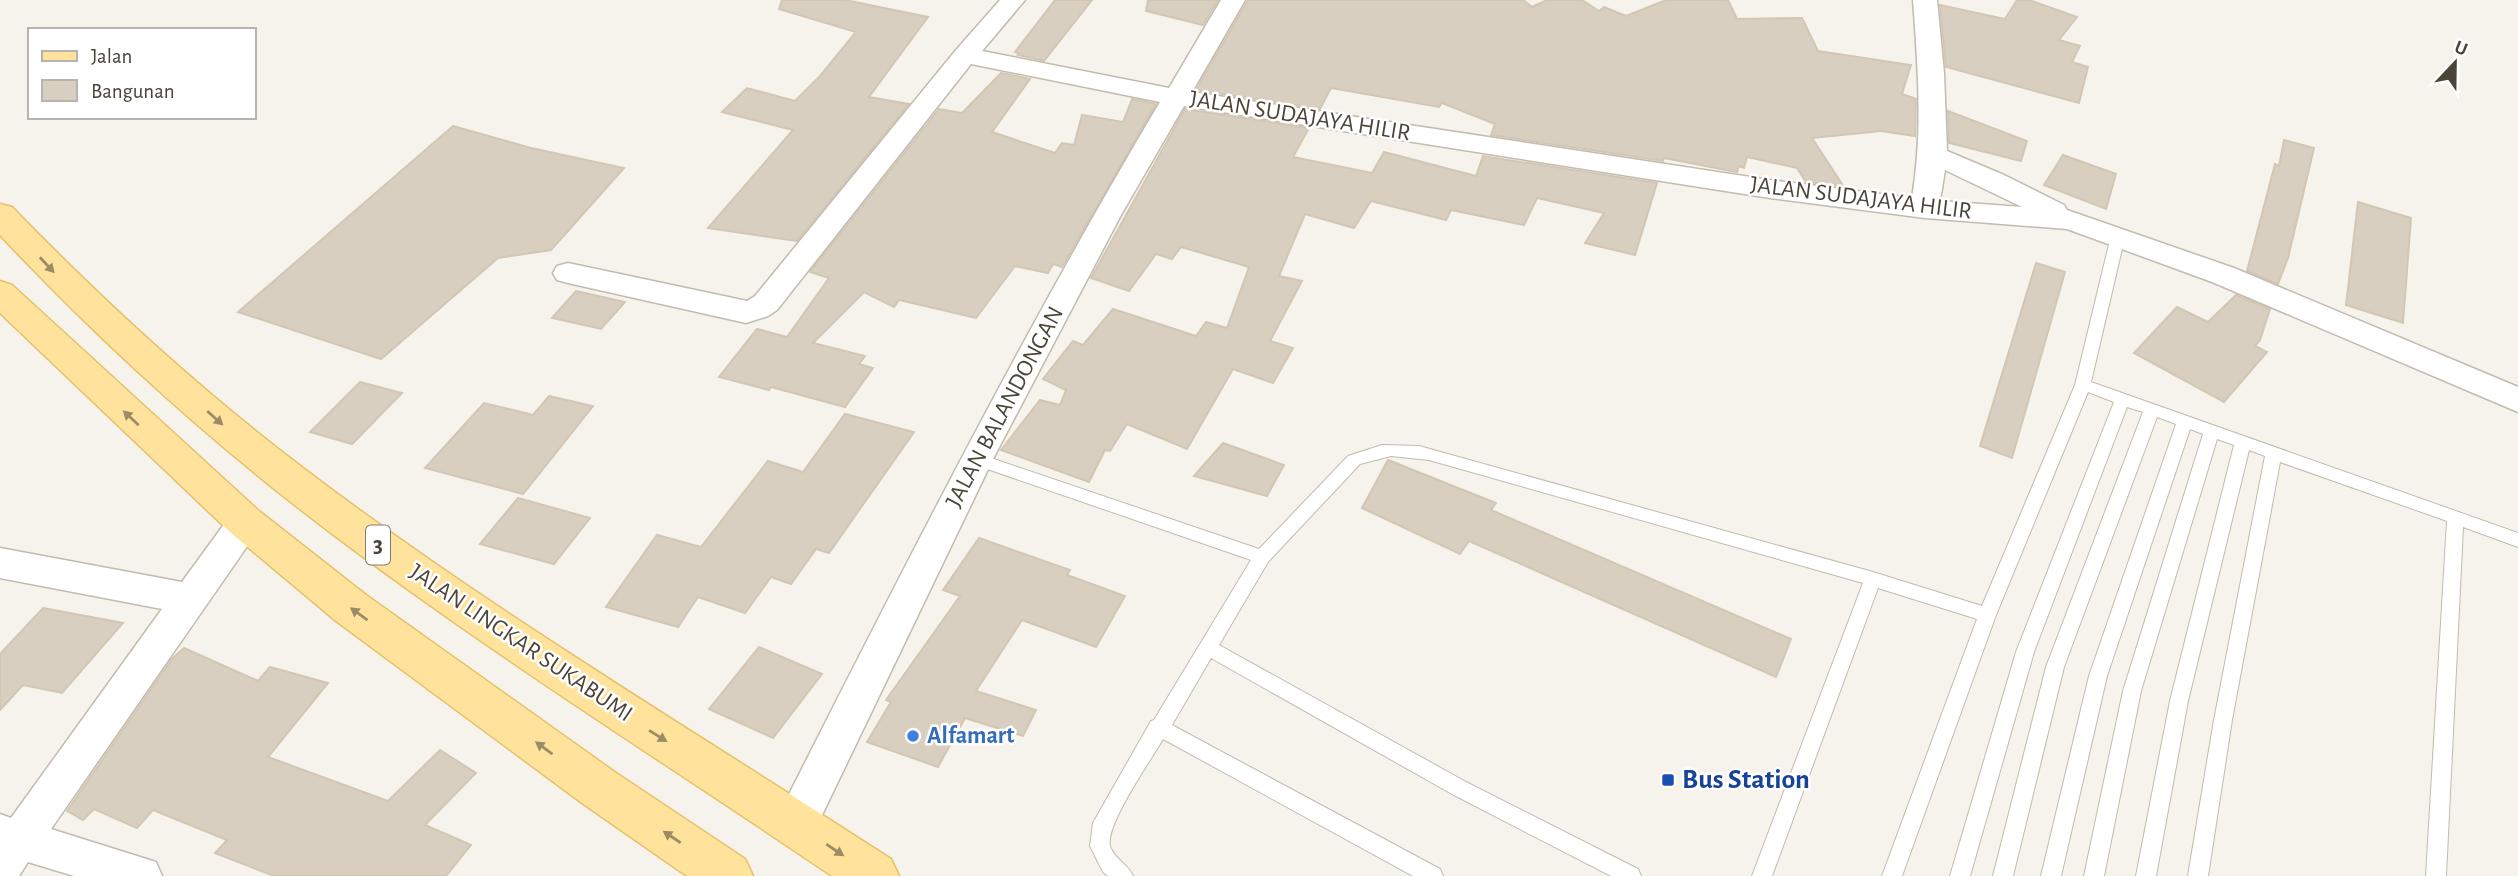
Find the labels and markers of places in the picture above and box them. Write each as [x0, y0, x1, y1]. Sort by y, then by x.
place label: Alfamart [927, 724, 1014, 748]
marker: Alfamart [905, 728, 921, 744]
place label: Bus Station [1682, 766, 1810, 794]
marker: Bus Station [1660, 772, 1676, 788]

